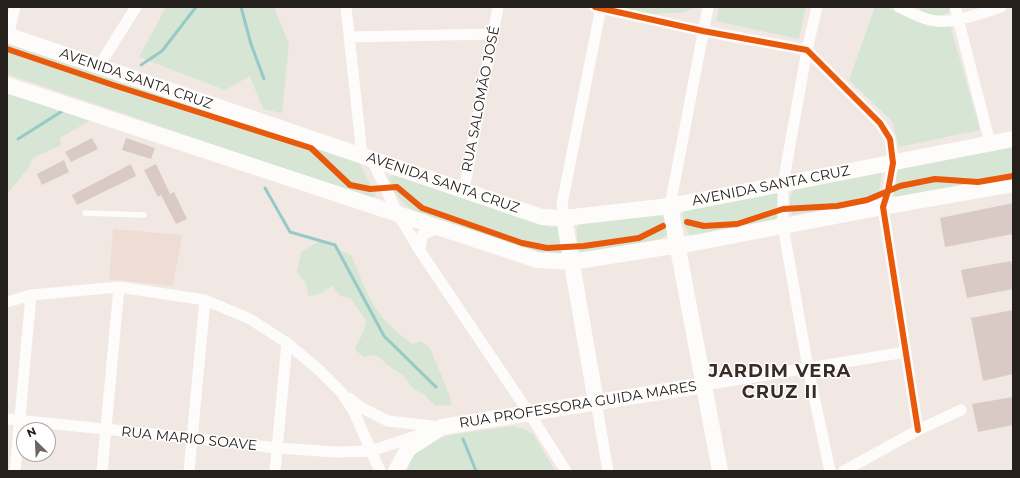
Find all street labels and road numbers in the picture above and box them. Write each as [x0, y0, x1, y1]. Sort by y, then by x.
street label: RUA SALOMÃO JOSÉ [459, 24, 503, 174]
street label: AVENIDA SANTA CRUZ [57, 45, 215, 113]
street label: AVENIDA SANTA CRUZ [364, 149, 522, 217]
street label: AVENIDA SANTA CRUZ [691, 162, 851, 210]
street label: RUA PROFESSORA GUIDA MARES [458, 378, 698, 432]
street label: RUA MARIO SOAVE [120, 424, 258, 454]

